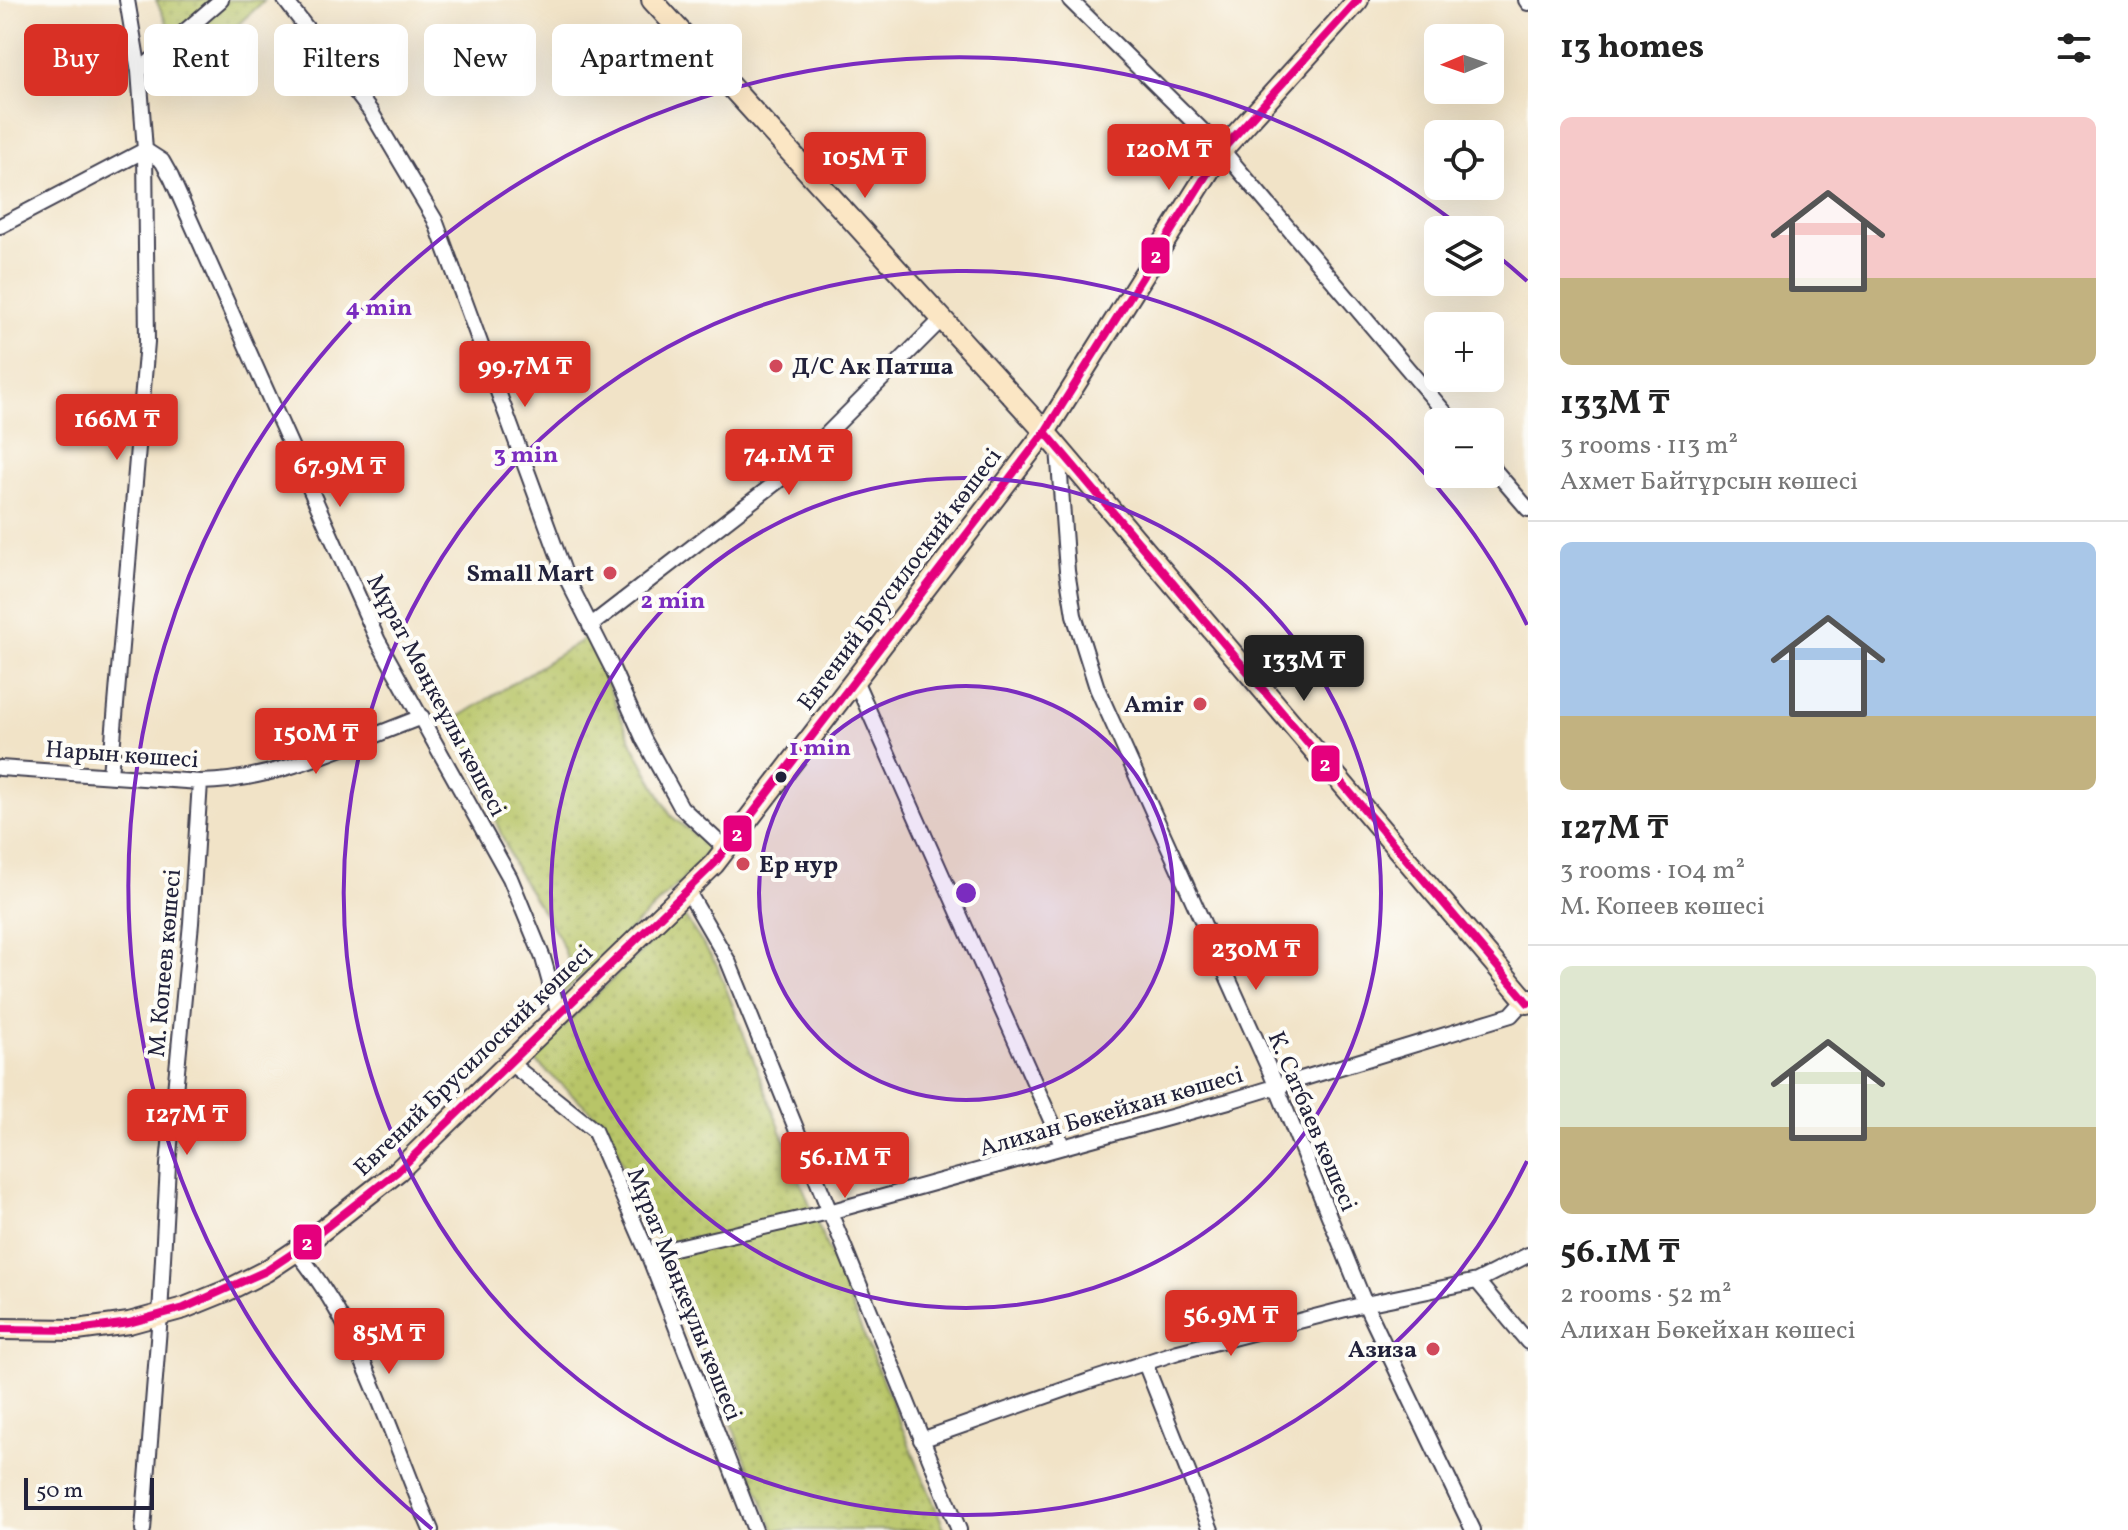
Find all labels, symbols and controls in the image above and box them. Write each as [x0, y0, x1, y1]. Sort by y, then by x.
chip: Buy [24, 24, 128, 96]
chip: Rent [144, 24, 258, 96]
chip: Filters [274, 24, 408, 96]
chip: New [424, 24, 536, 96]
chip: Apartment [552, 24, 742, 96]
north arrow [1424, 24, 1504, 104]
map controls [1424, 24, 1504, 488]
text: 13 homes [1560, 25, 1704, 72]
icon: filters [2052, 26, 2096, 70]
button: locate [1424, 120, 1504, 200]
pin: 120M ₸ [1104, 124, 1234, 192]
pin: 105M ₸ [800, 132, 930, 200]
text: 120M ₸ [1125, 132, 1213, 168]
text: 105M ₸ [822, 140, 908, 176]
icon: home [1756, 169, 1900, 313]
button: layers [1424, 216, 1504, 296]
line badge: 2 [1140, 236, 1171, 275]
text: 2 [1150, 242, 1162, 273]
text: 4 min [346, 292, 413, 326]
button: + [1424, 312, 1504, 392]
pin: 99.7M ₸ [451, 341, 599, 409]
text: 99.7M ₸ [477, 349, 573, 385]
place label: Д/С Ак Патша [792, 351, 954, 385]
marker: Д/С Ак Патша [767, 357, 785, 375]
text: 133M ₸ [1560, 381, 1670, 428]
pin: 166M ₸ [52, 394, 182, 462]
text: 166M ₸ [74, 402, 160, 438]
button: − [1424, 408, 1504, 488]
text: 3 rooms · 113 m² [1560, 428, 1738, 464]
pin: 74.1M ₸ [715, 429, 863, 497]
text: 74.1M ₸ [743, 437, 835, 473]
text: 3 min [494, 439, 558, 473]
pin: 67.9M ₸ [266, 441, 414, 509]
street label: Евгений Брусилоский көшесі [790, 442, 1011, 719]
text: 67.9M ₸ [293, 449, 387, 485]
text: Ахмет Байтұрсын көшесі [1560, 464, 1858, 500]
place label: Small Mart [466, 558, 594, 592]
marker: Small Mart [601, 564, 619, 582]
street label: Мұрат Мөңкеұлы көшесі [357, 569, 514, 823]
text: 2 min [641, 585, 706, 619]
icon: home [1756, 594, 1900, 738]
pin: 133M ₸ [1239, 635, 1369, 703]
text: 133M ₸ [1262, 643, 1346, 679]
place label: Amir [1124, 689, 1184, 723]
marker: Amir [1191, 695, 1209, 713]
pin: 150M ₸ [251, 708, 381, 776]
text: 150M ₸ [273, 716, 359, 752]
text: 1 min [789, 732, 851, 766]
street label: Нарын көшесі [44, 734, 200, 778]
line badge: 2 [1310, 744, 1341, 783]
text: 2 [1319, 750, 1331, 781]
unlabelled marker [773, 769, 789, 785]
text: 127M ₸ [1560, 806, 1669, 853]
line badge: 2 [722, 814, 753, 853]
text: 2 [731, 820, 743, 851]
place label: Ер нур [759, 849, 838, 883]
text: 3 rooms · 104 m² [1560, 853, 1745, 889]
marker: Ер нур [734, 855, 752, 873]
street label: М. Копеев көшесі [141, 868, 191, 1059]
centre of rings [952, 879, 980, 907]
text: М. Копеев көшесі [1560, 889, 1765, 925]
pin: 230M ₸ [1191, 924, 1321, 992]
text: 230M ₸ [1211, 932, 1301, 968]
street label: Евгений Брусилоский көшесі [347, 938, 602, 1185]
icon: home [1756, 1018, 1900, 1162]
street label: К. Сатбаев көшесі [1258, 1026, 1364, 1217]
street label: Алихан Бөкейхан көшесі [976, 1059, 1247, 1167]
pin: 127M ₸ [122, 1089, 252, 1157]
text: 127M ₸ [145, 1097, 229, 1133]
pin: 56.1M ₸ [771, 1132, 919, 1200]
text: 56.1M ₸ [799, 1140, 891, 1176]
street label: Мұрат Мөңкеұлы көшесі [617, 1163, 750, 1426]
line badge: 2 [292, 1223, 323, 1261]
text: 2 [301, 1229, 313, 1260]
text: 56.1M ₸ [1560, 1230, 1680, 1277]
text: 2 rooms · 52 m² [1560, 1277, 1732, 1313]
pin: 56.9M ₸ [1157, 1290, 1305, 1358]
text: 56.9M ₸ [1183, 1298, 1279, 1334]
pin: 85M ₸ [333, 1308, 445, 1376]
text: Алихан Бөкейхан көшесі [1560, 1313, 1856, 1349]
text: 85M ₸ [352, 1316, 426, 1352]
place label: Азиза [1348, 1334, 1417, 1368]
marker: Азиза [1424, 1340, 1442, 1358]
scale bar [24, 1474, 154, 1510]
text: 50 m [36, 1476, 83, 1507]

